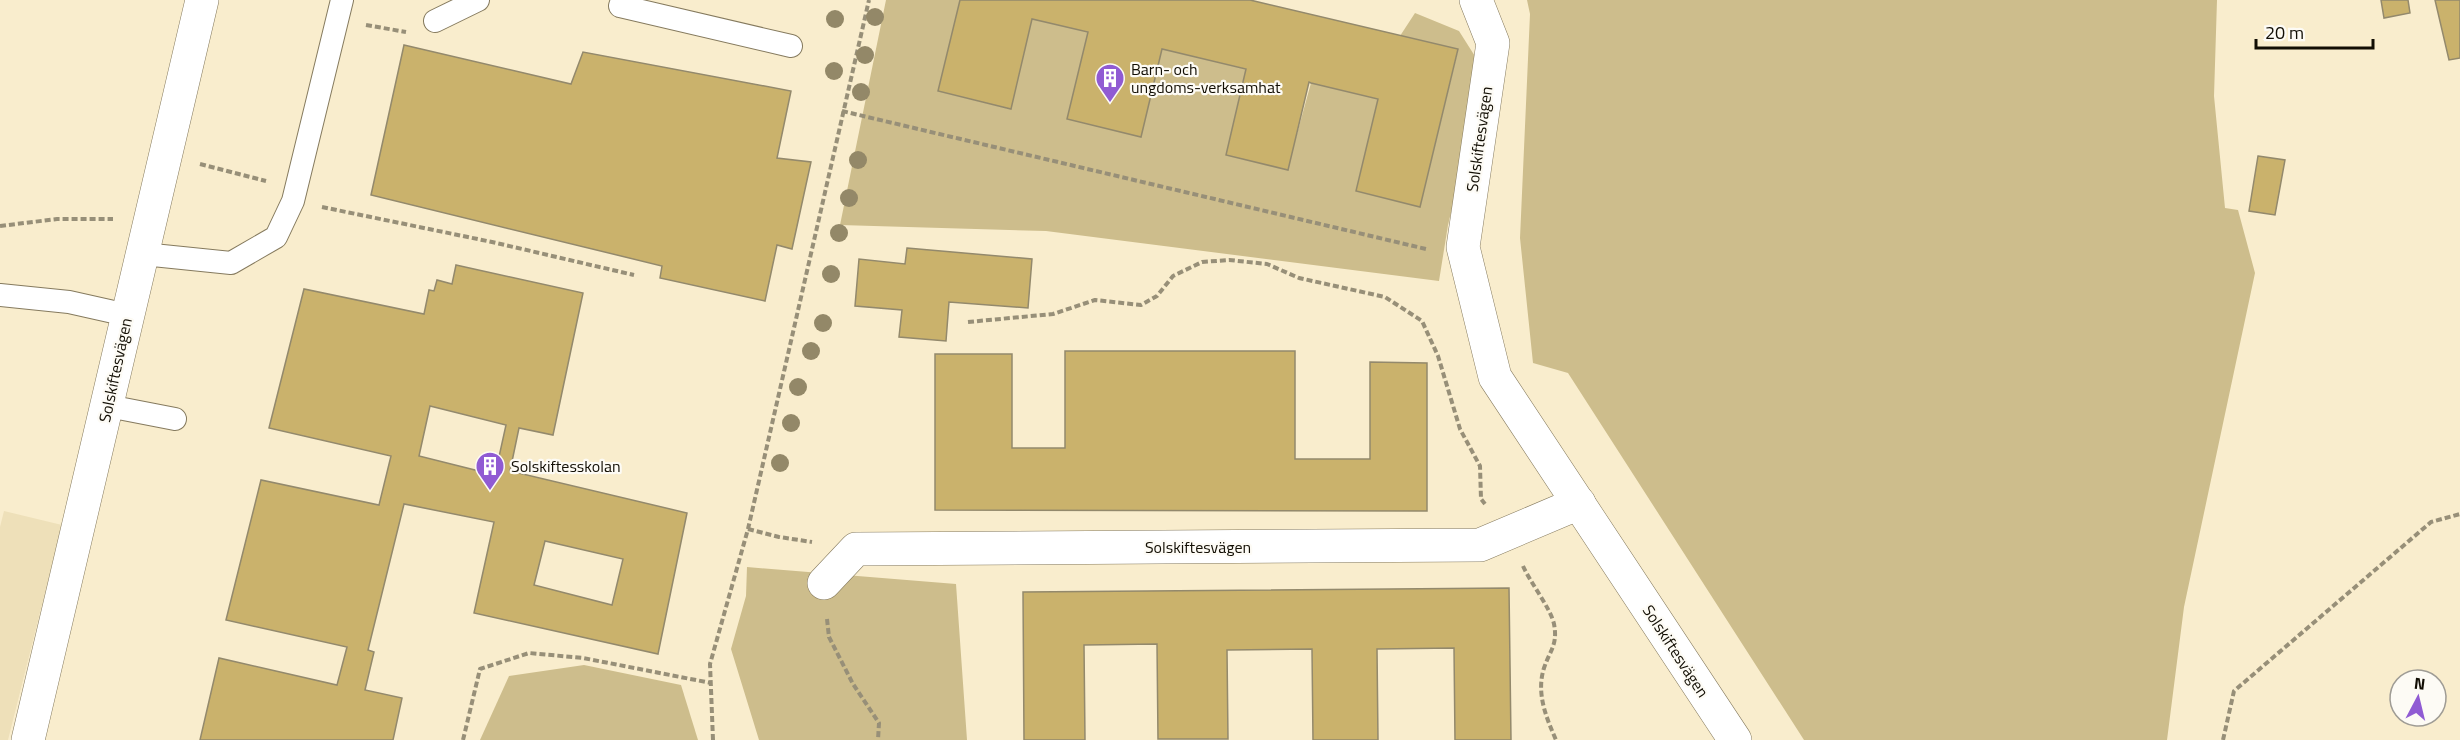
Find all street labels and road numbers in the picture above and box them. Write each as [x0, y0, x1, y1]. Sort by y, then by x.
street label: Solskiftesvägen [1460, 85, 1498, 193]
street label: Solskiftesvägen [92, 316, 138, 424]
street label: Solskiftesvägen [1145, 535, 1251, 559]
street label: Solskiftesvägen [1637, 600, 1715, 702]

